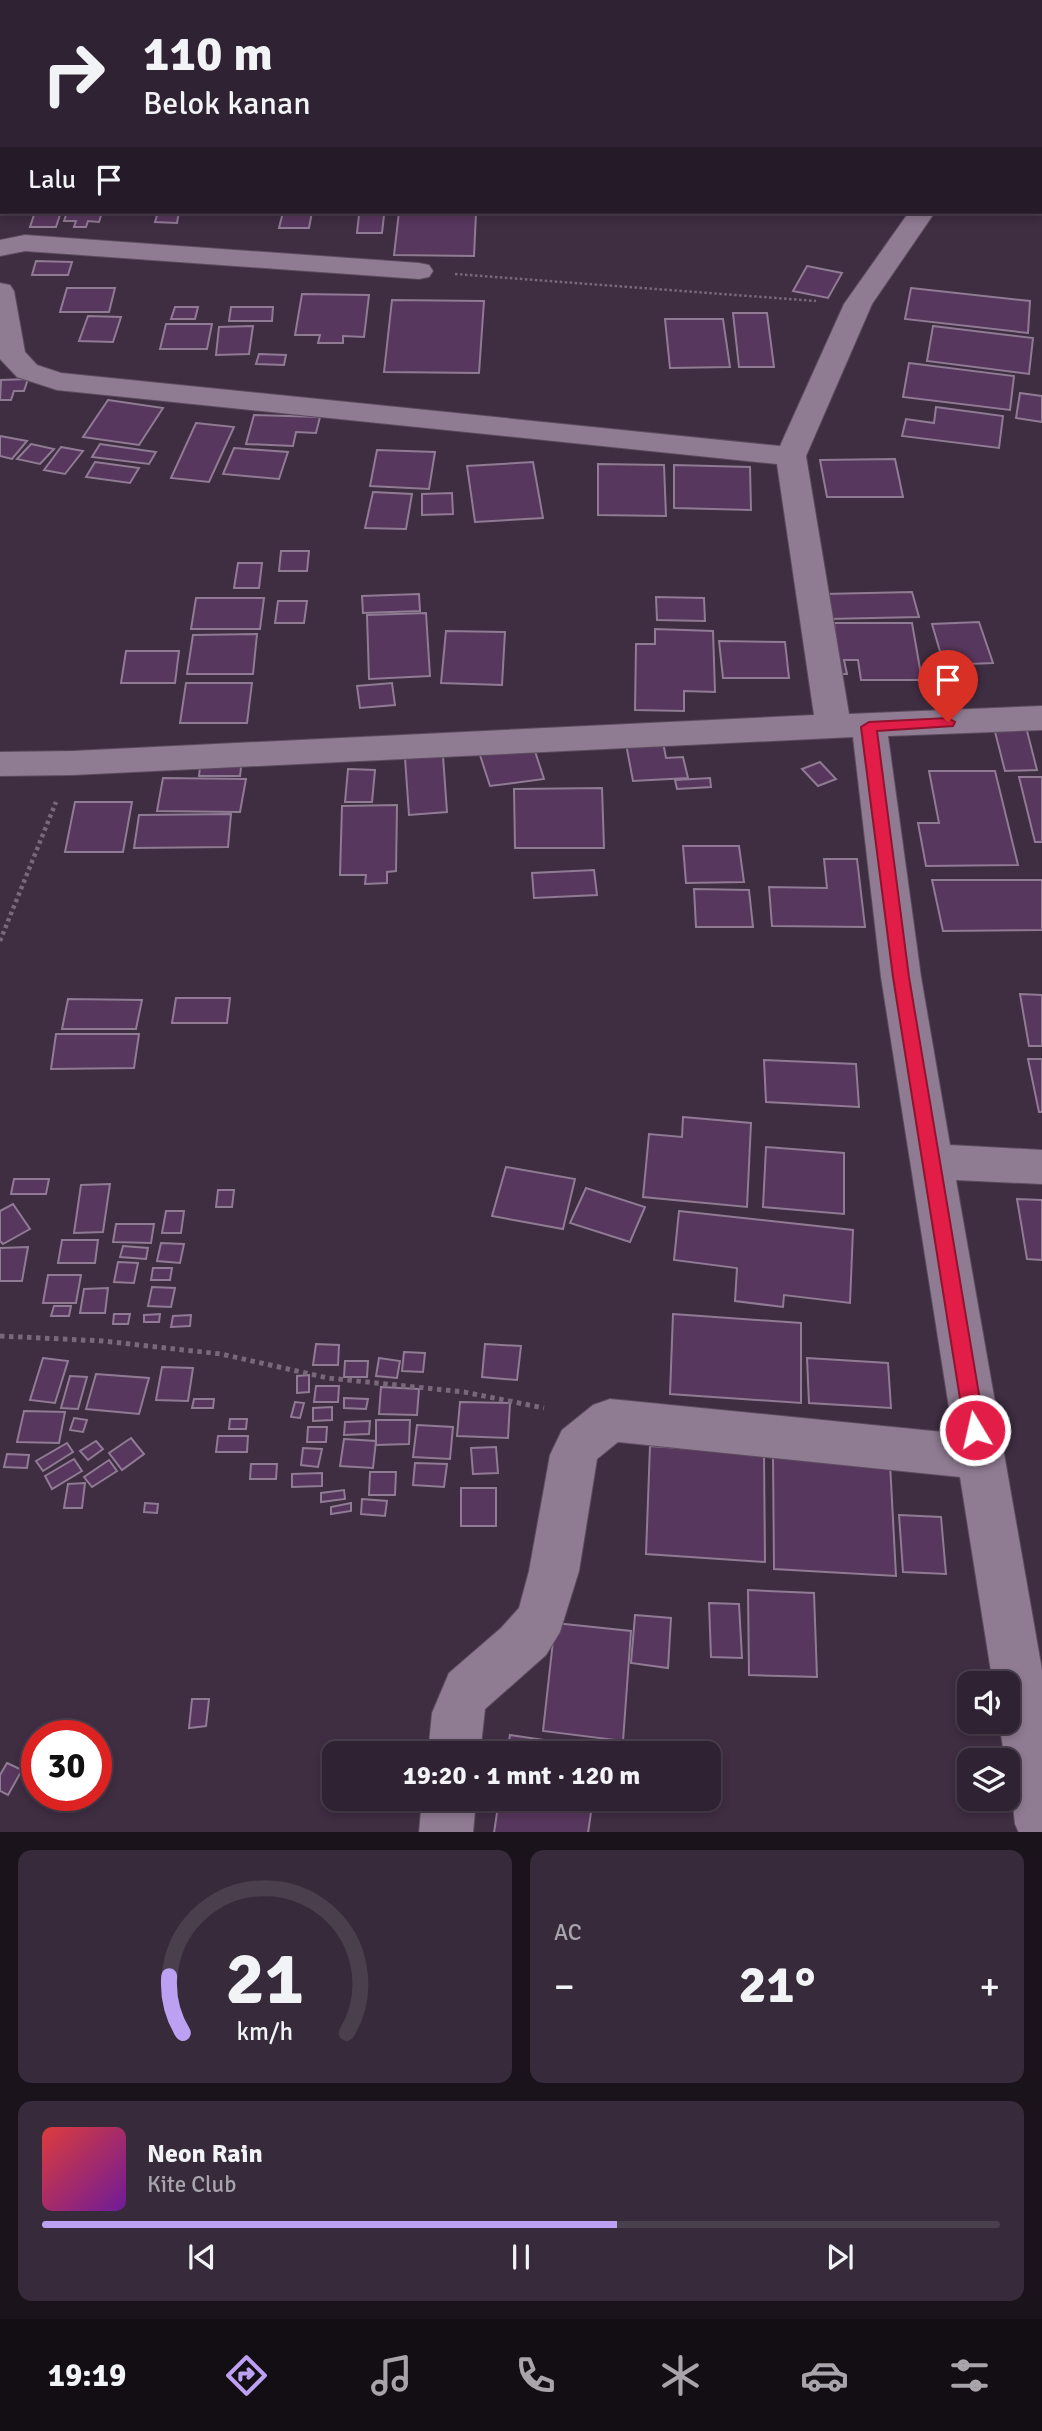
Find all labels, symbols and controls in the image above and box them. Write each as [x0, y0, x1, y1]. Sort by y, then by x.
text: 110 m [143, 24, 273, 84]
icon: right [28, 28, 119, 119]
text: Belok kanan [143, 84, 311, 123]
icon: arrive [90, 161, 128, 199]
text: Lalu [28, 164, 76, 196]
pin [918, 650, 978, 722]
icon: arrive [929, 661, 967, 699]
position arrow [938, 1393, 1012, 1467]
map controls [957, 1671, 1020, 1811]
button: sound [957, 1671, 1020, 1734]
speed limit sign: 30 [21, 1720, 112, 1811]
button: layers [957, 1748, 1020, 1811]
text: 19:20 · 1 mnt · 120 m [403, 1760, 640, 1792]
text: AC [554, 1918, 582, 1947]
text: 21 [226, 1935, 304, 2024]
text: 21° [739, 1953, 815, 2017]
text: − [554, 1963, 575, 2010]
text: + [979, 1963, 1000, 2010]
text: km/h [237, 2015, 293, 2046]
text: Neon Rain [147, 2138, 263, 2170]
text: Kite Club [147, 2170, 236, 2199]
icon: previous [183, 2238, 221, 2276]
icon: pause [502, 2238, 540, 2276]
icon: next [821, 2238, 859, 2276]
icon: directions [222, 2351, 271, 2400]
icon: music [367, 2351, 416, 2400]
icon: phone [511, 2351, 560, 2400]
icon: climate [656, 2351, 705, 2400]
icon: car [800, 2351, 849, 2400]
icon: filters [945, 2351, 994, 2400]
text: 19:19 [48, 2356, 126, 2395]

